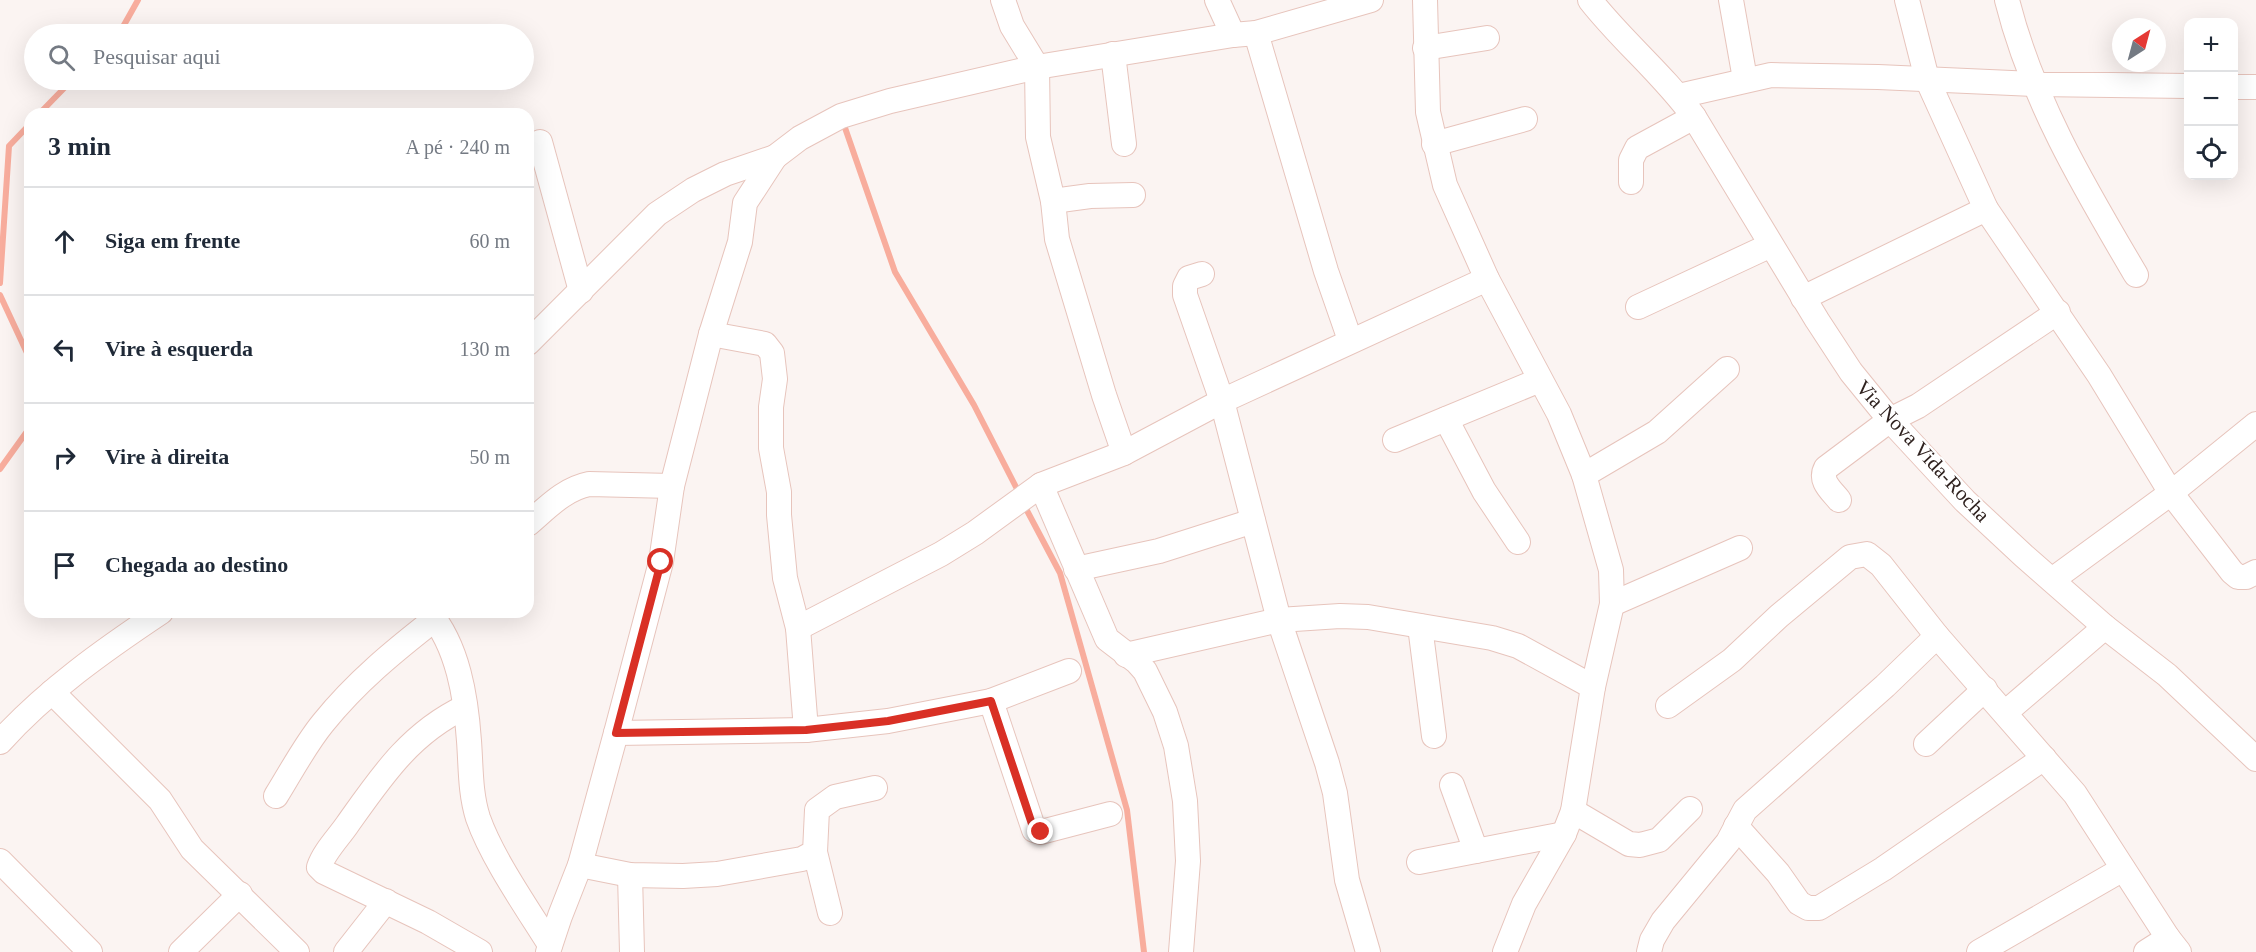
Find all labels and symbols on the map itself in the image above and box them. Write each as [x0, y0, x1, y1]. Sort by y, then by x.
north arrow [2112, 18, 2166, 72]
street label: Via Nova Vida-Rocha [1851, 375, 1995, 527]
route start [647, 548, 673, 574]
route end [1027, 818, 1053, 844]

